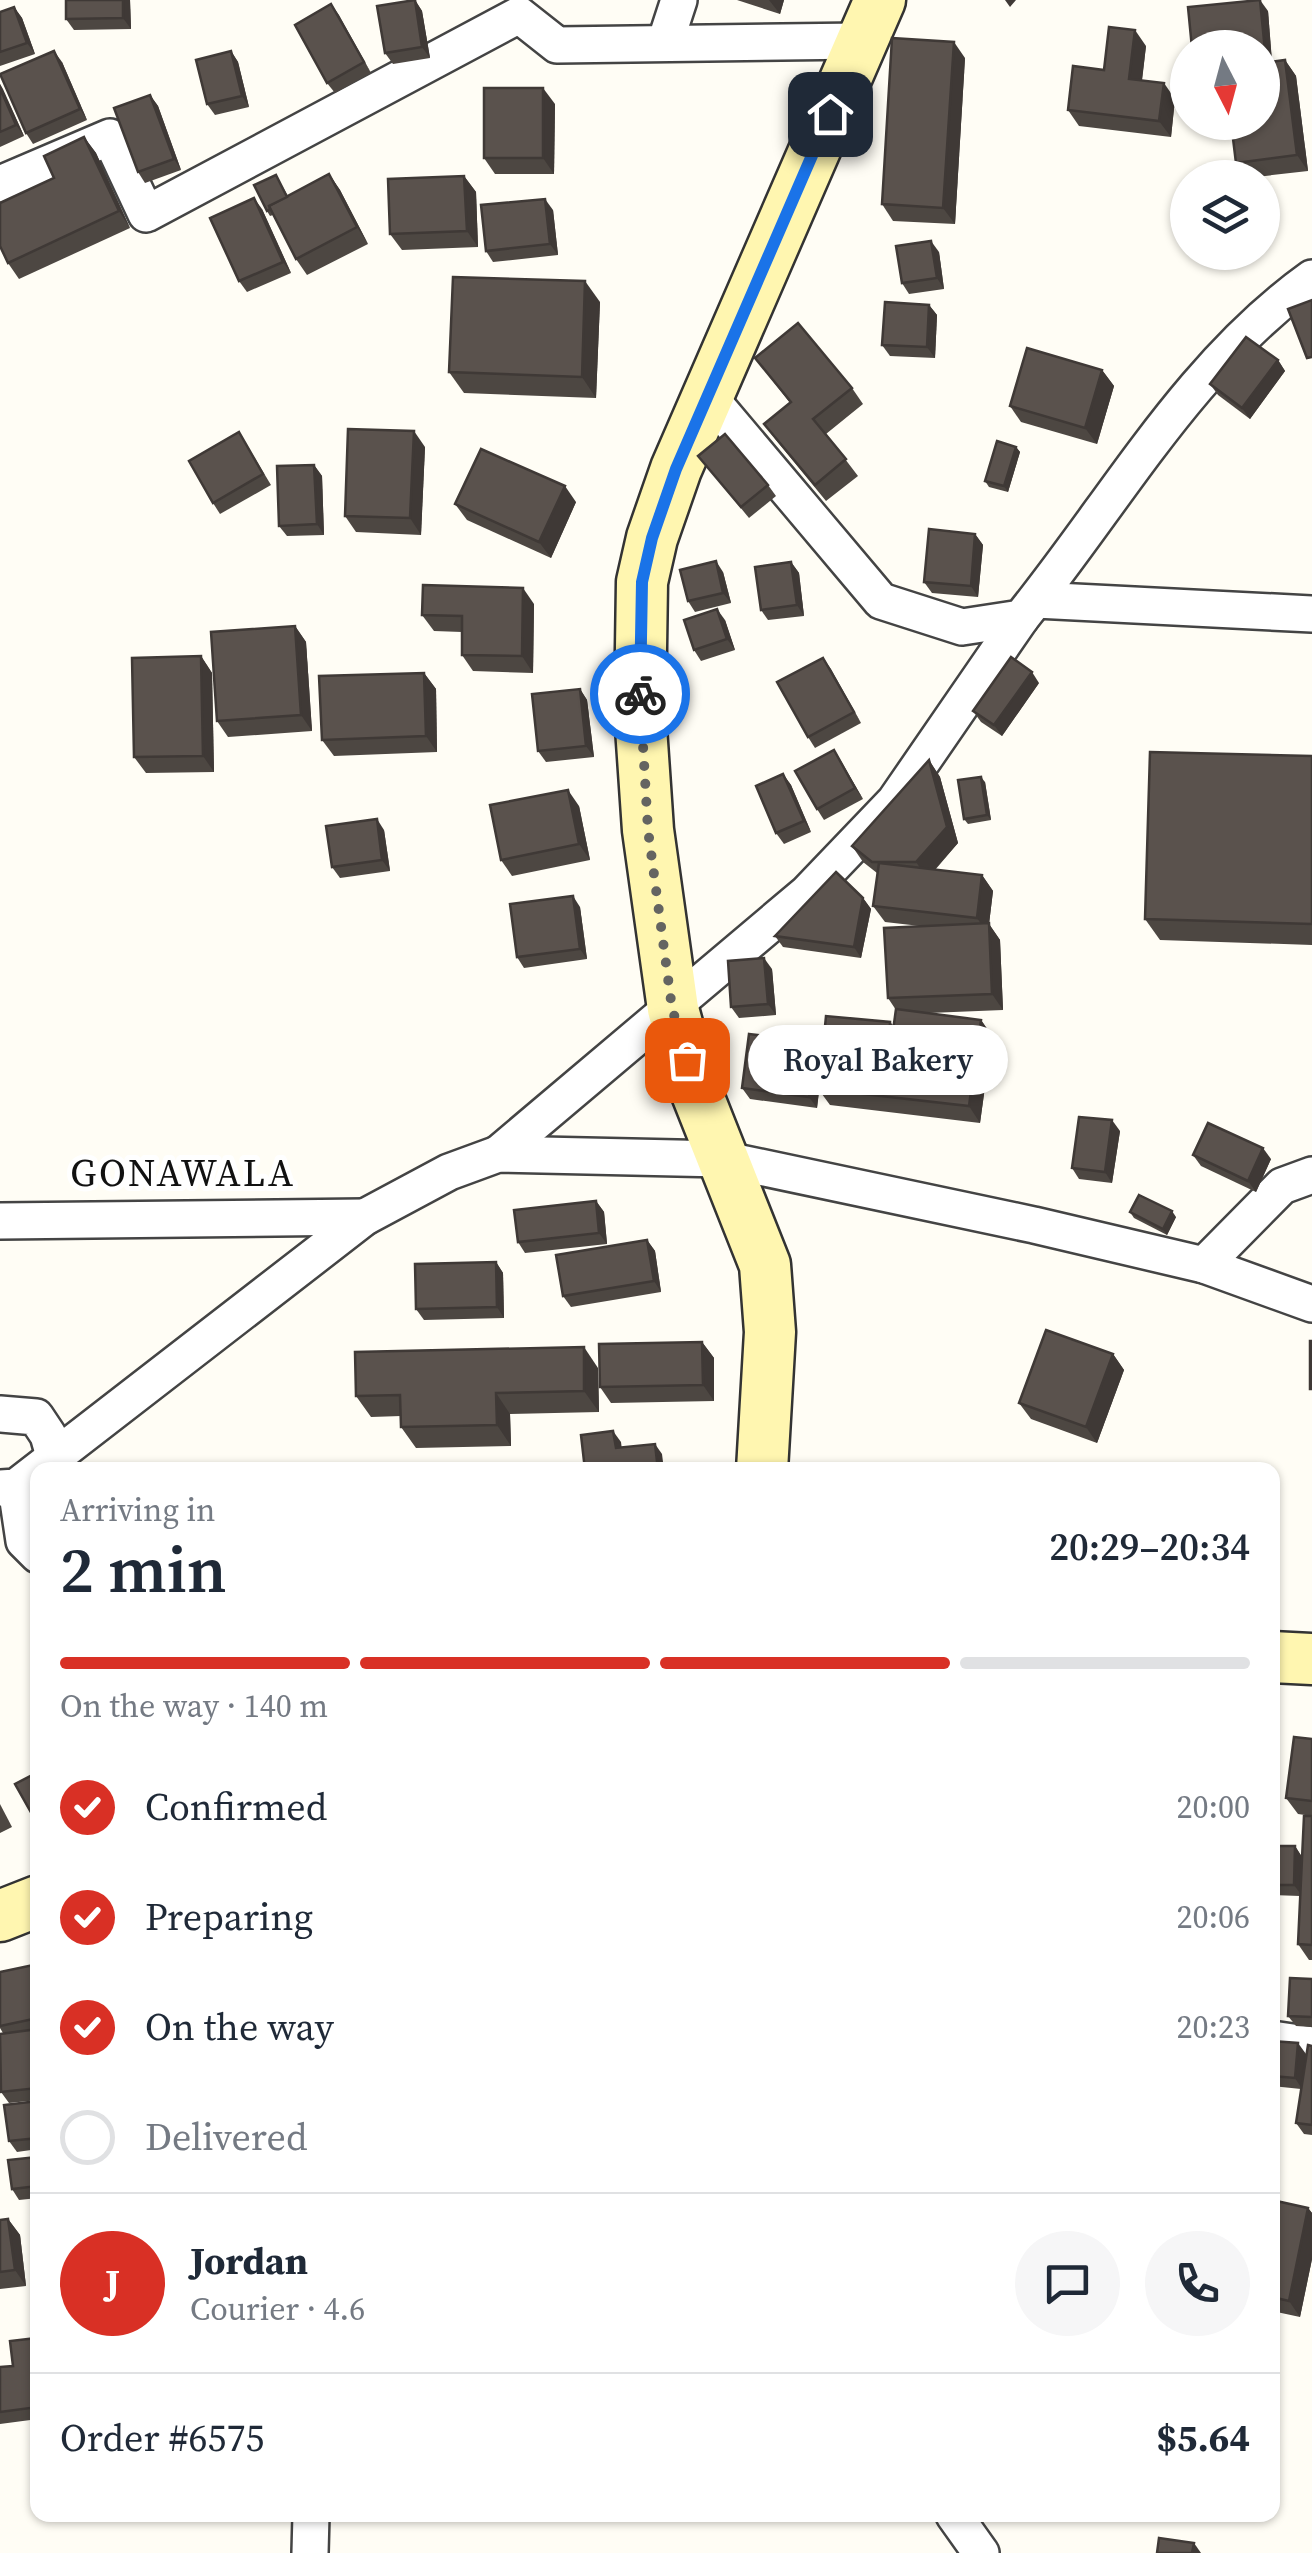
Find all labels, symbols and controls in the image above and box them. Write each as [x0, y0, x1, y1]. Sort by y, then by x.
north arrow [1170, 30, 1280, 140]
map controls [1170, 30, 1280, 270]
pin [788, 72, 873, 157]
icon: home [803, 87, 858, 142]
button: layers [1170, 160, 1280, 270]
courier [590, 644, 690, 744]
icon: bike [613, 667, 668, 722]
pin [645, 1018, 730, 1103]
callout: Royal Bakery [747, 1025, 1007, 1095]
icon: bag [660, 1033, 715, 1088]
text: Royal Bakery [783, 1038, 973, 1082]
district label: GONAWALA [70, 1147, 296, 1199]
text: Arriving in [60, 1488, 215, 1532]
text: 20:29–20:34 [1049, 1521, 1250, 1573]
text: 2 min [60, 1525, 227, 1614]
text: On the way · 140 m [60, 1684, 328, 1728]
icon: check [60, 1780, 115, 1835]
text: Confirmed [145, 1781, 327, 1833]
text: 20:00 [1176, 1785, 1250, 1829]
icon: check [60, 1890, 115, 1945]
text: Preparing [145, 1891, 313, 1943]
text: 20:06 [1176, 1895, 1250, 1939]
icon: check [60, 2000, 115, 2055]
text: On the way [145, 2001, 334, 2053]
text: 20:23 [1176, 2005, 1250, 2049]
text: Delivered [145, 2111, 308, 2163]
button: chat [1015, 2231, 1120, 2336]
button: phone [1145, 2231, 1250, 2336]
text: Jordan [190, 2235, 308, 2287]
text: J [105, 2257, 120, 2309]
text: Courier · 4.6 [190, 2287, 365, 2331]
text: Order #6575 [60, 2412, 264, 2464]
text: $5.64 [1156, 2412, 1250, 2464]

